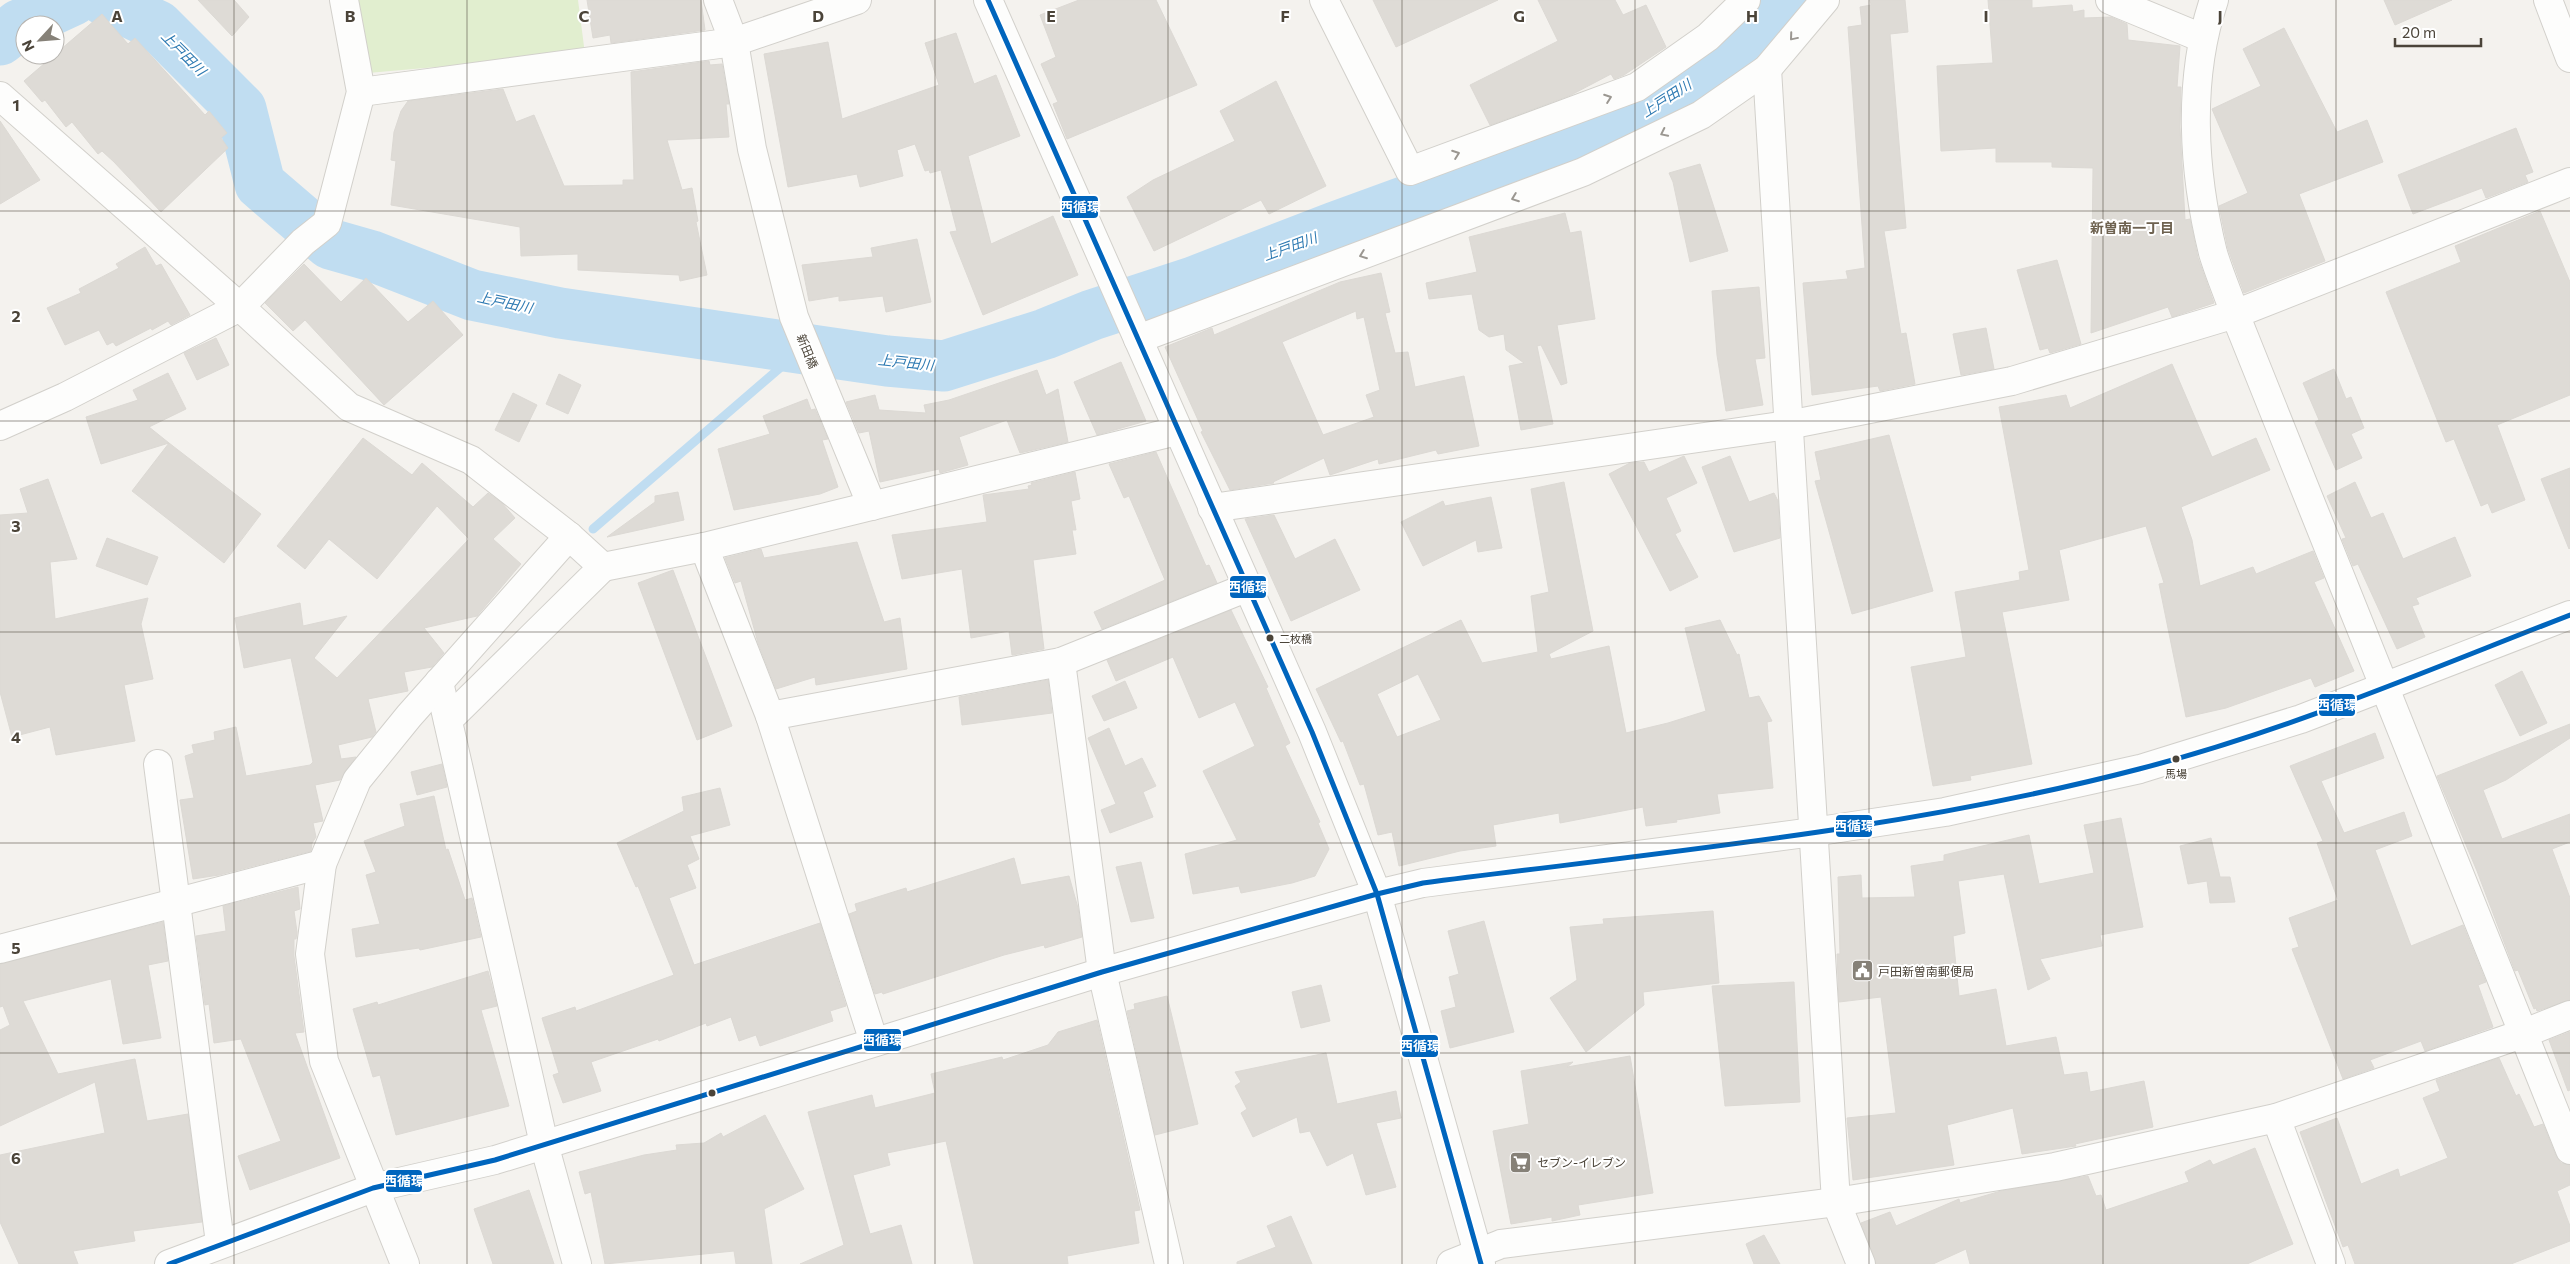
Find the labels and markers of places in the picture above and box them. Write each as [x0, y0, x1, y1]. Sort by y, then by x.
place label: 二枚橋 [1279, 632, 1312, 645]
marker: 二枚橋 [1265, 633, 1275, 643]
marker: 馬場 [2171, 754, 2181, 764]
place label: 馬場 [2165, 767, 2187, 780]
public building icon: 戸田新曽南郵便局 [1850, 959, 1874, 983]
place label: 戸田新曽南郵便局 [1878, 964, 1974, 978]
unlabelled marker [707, 1088, 717, 1098]
supermarket icon: セブン-イレブン [1509, 1150, 1533, 1174]
place label: セブン-イレブン [1537, 1155, 1626, 1169]

